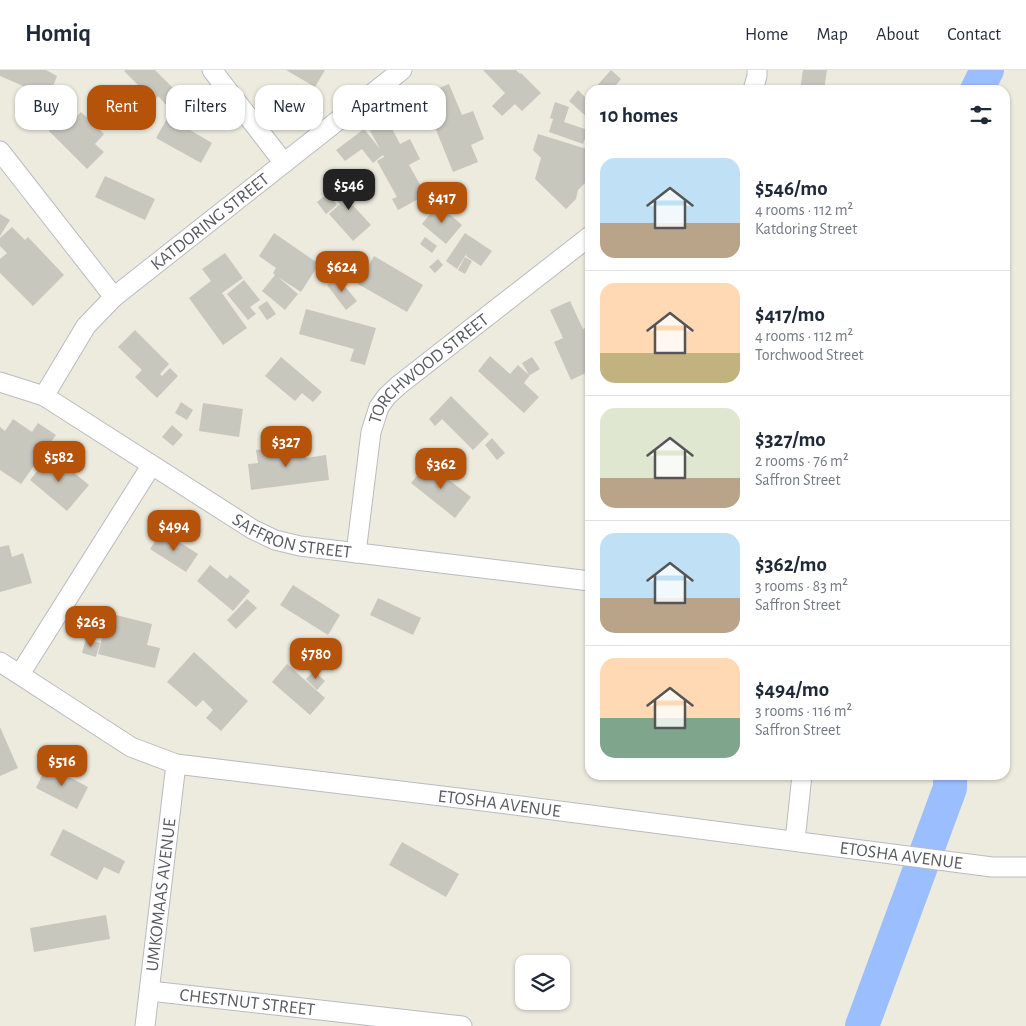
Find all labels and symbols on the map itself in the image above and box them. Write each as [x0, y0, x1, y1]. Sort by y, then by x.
pin: $546 [319, 168, 379, 211]
street label: KATDORING STREET [148, 170, 273, 274]
pin: $417 [412, 182, 472, 224]
pin: $624 [312, 250, 372, 293]
street label: TORCHWOOD STREET [366, 311, 492, 426]
pin: $327 [256, 426, 316, 468]
pin: $582 [29, 440, 89, 483]
pin: $362 [411, 448, 471, 490]
pin: $494 [144, 510, 204, 552]
street label: SAFFRON STREET [229, 511, 353, 562]
pin: $263 [61, 606, 121, 648]
pin: $780 [286, 638, 346, 680]
pin: $516 [32, 744, 92, 787]
street label: ETOSHA AVENUE [437, 788, 562, 821]
street label: UMKOMAAS AVENUE [144, 817, 180, 973]
street label: ETOSHA AVENUE [838, 839, 964, 873]
street label: CHESTNUT STREET [179, 986, 316, 1019]

